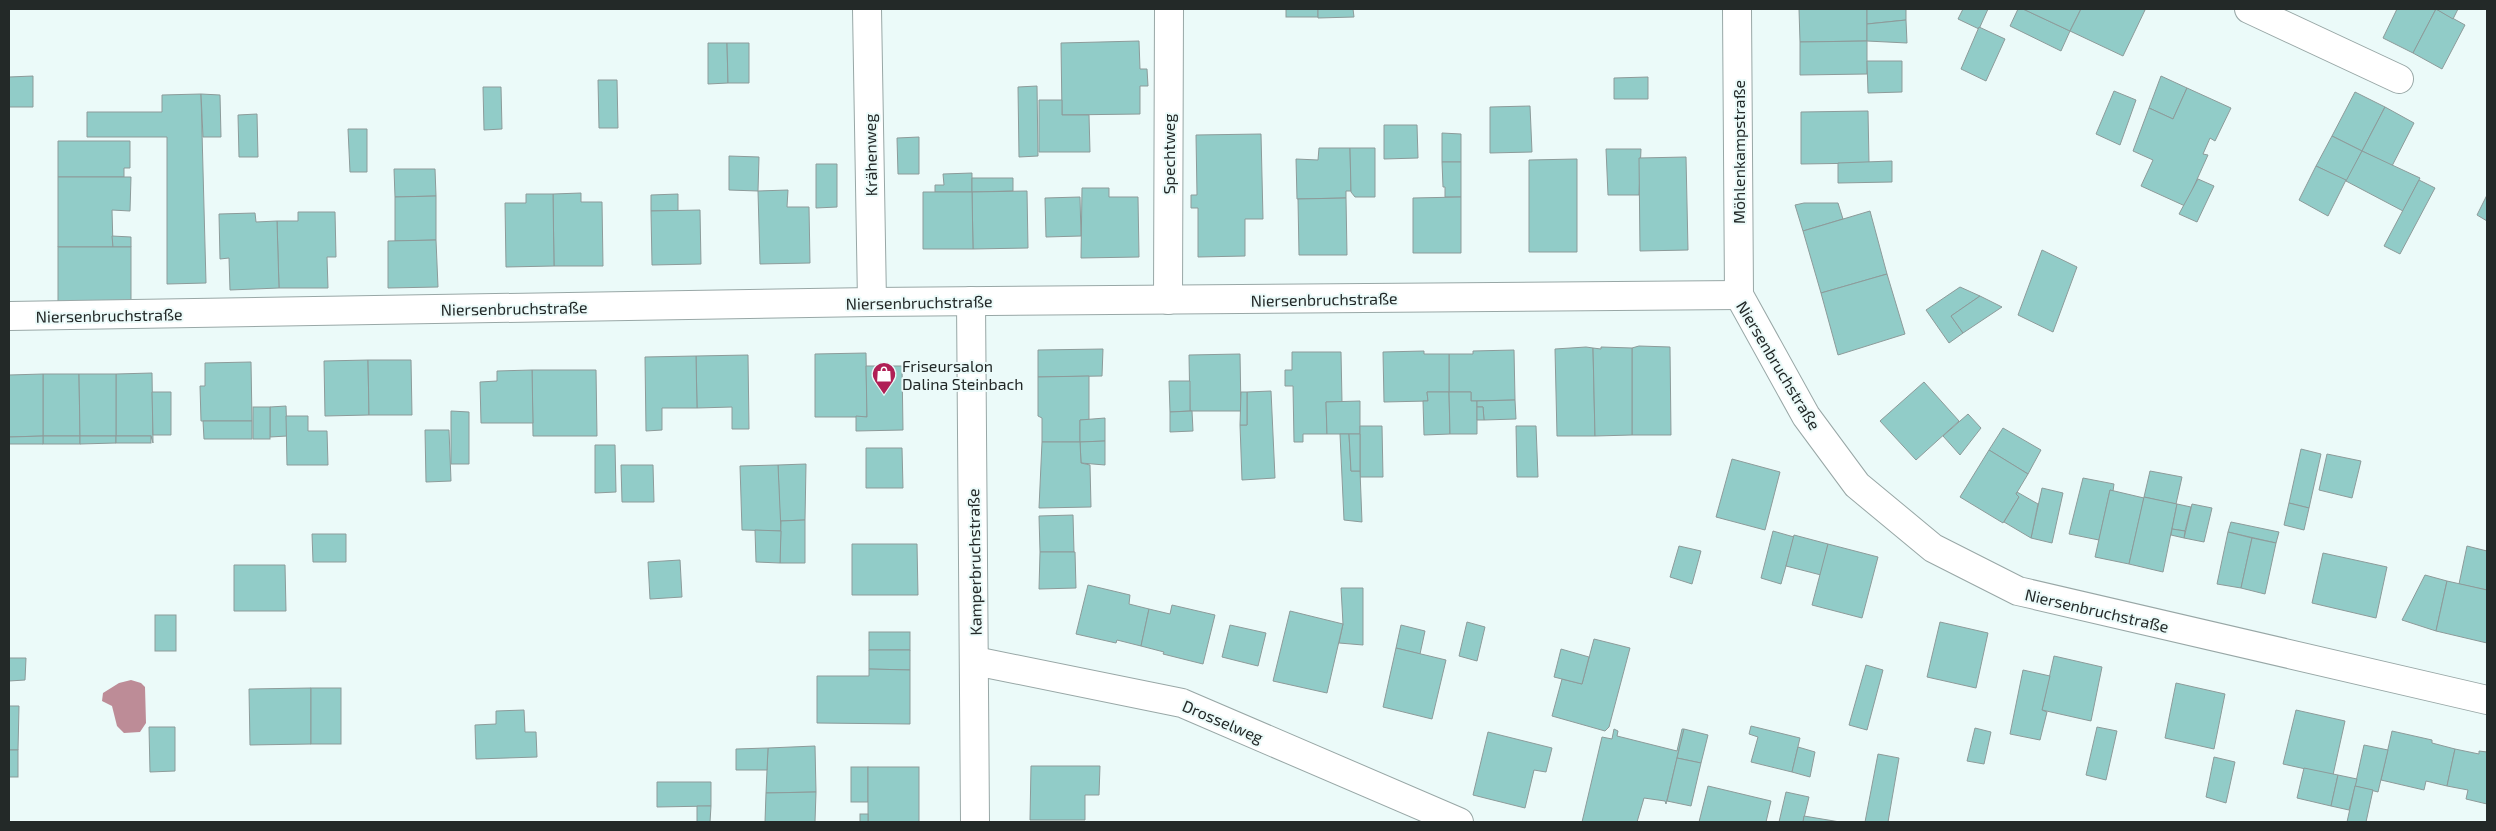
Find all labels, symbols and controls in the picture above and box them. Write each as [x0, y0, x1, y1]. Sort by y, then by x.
street label: Möhlenkampstraße [1729, 80, 1748, 224]
street label: Krähenweg [860, 114, 880, 196]
street label: Spechtweg [1159, 114, 1178, 194]
street label: Niersenbruchstraße [1250, 288, 1398, 310]
street label: Niersenbruchstraße [845, 291, 993, 313]
street label: Niersenbruchstraße [440, 297, 588, 319]
street label: Niersenbruchstraße [1733, 297, 1825, 433]
street label: Niersenbruchstraße [35, 304, 183, 326]
place label: Friseursalon Dalina Steinbach [902, 356, 1024, 393]
shop icon: Friseursalon Dalina Steinbach [871, 361, 897, 395]
street label: Kamperbruchstraße [963, 488, 985, 636]
street label: Niersenbruchstraße [2023, 584, 2171, 636]
street label: Drosselweg [1180, 695, 1266, 747]

